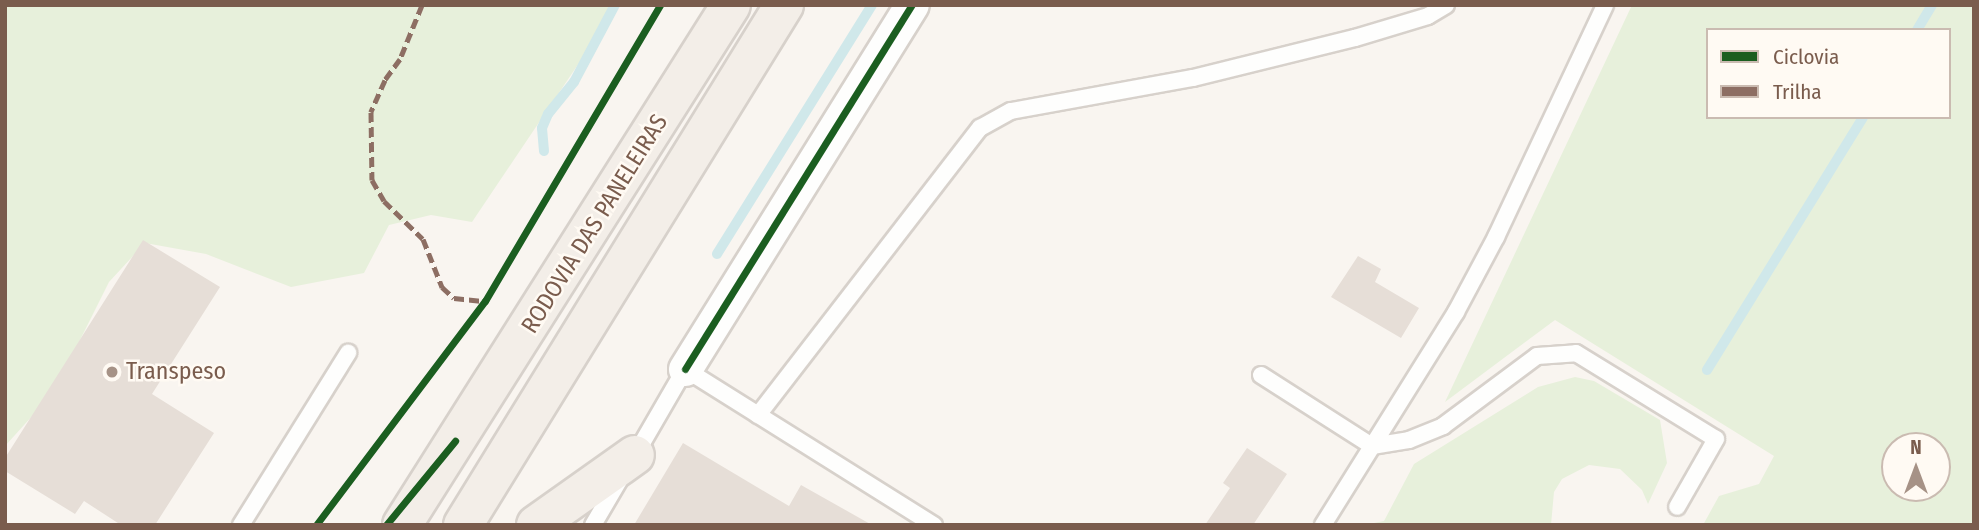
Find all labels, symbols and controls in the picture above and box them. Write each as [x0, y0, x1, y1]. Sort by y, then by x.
legend [1706, 28, 1951, 119]
text: Ciclovia [1773, 44, 1839, 70]
text: Trilha [1773, 79, 1822, 105]
street label: RODOVIA DAS PANELEIRAS [516, 109, 674, 339]
place label: Transpeso [126, 358, 226, 386]
marker: Transpeso [104, 364, 120, 380]
north arrow [1881, 432, 1951, 502]
text: N [1910, 436, 1922, 459]

